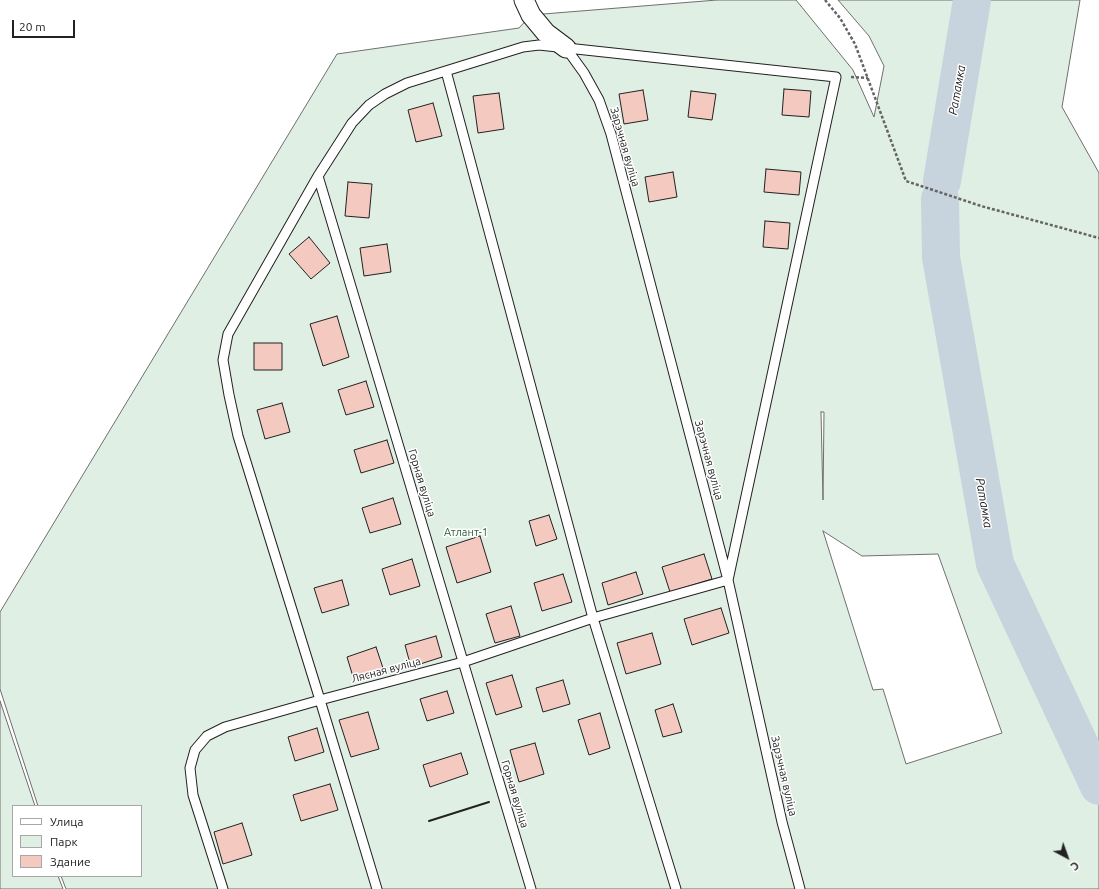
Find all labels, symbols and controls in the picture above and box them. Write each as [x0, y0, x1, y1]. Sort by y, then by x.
scale bar [14, 12, 77, 38]
text: 20 m [19, 20, 46, 33]
water label: Ратамка [946, 64, 968, 116]
street label: Зарэчная вуліца [607, 106, 643, 188]
street label: Зарэчная вуліца [692, 419, 726, 501]
street label: Горная вуліца [405, 448, 439, 518]
water label: Ратамка [973, 477, 995, 529]
park label: Атлант-1 [444, 525, 488, 539]
street label: Лясная вуліца [350, 654, 422, 686]
street label: Зарэчная вуліца [768, 734, 800, 818]
street label: Горная вуліца [498, 759, 532, 829]
legend [12, 805, 142, 877]
text: Улица [50, 815, 83, 828]
text: Парк [50, 835, 78, 848]
north arrow [1047, 837, 1087, 877]
text: Здание [50, 855, 91, 868]
text: С [1068, 859, 1081, 873]

